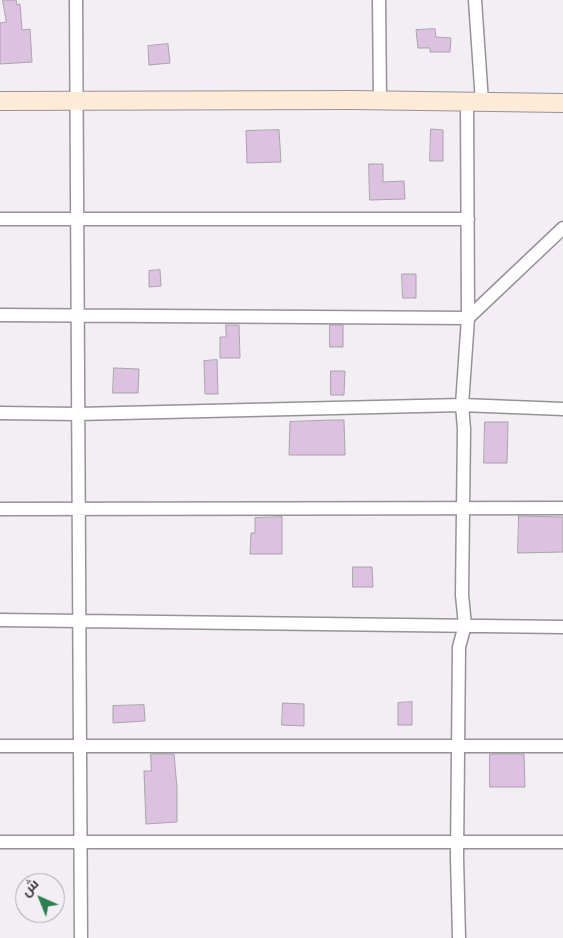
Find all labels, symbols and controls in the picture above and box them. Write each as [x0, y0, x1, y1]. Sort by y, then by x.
north arrow [15, 873, 65, 923]
text: ش [18, 875, 42, 900]

